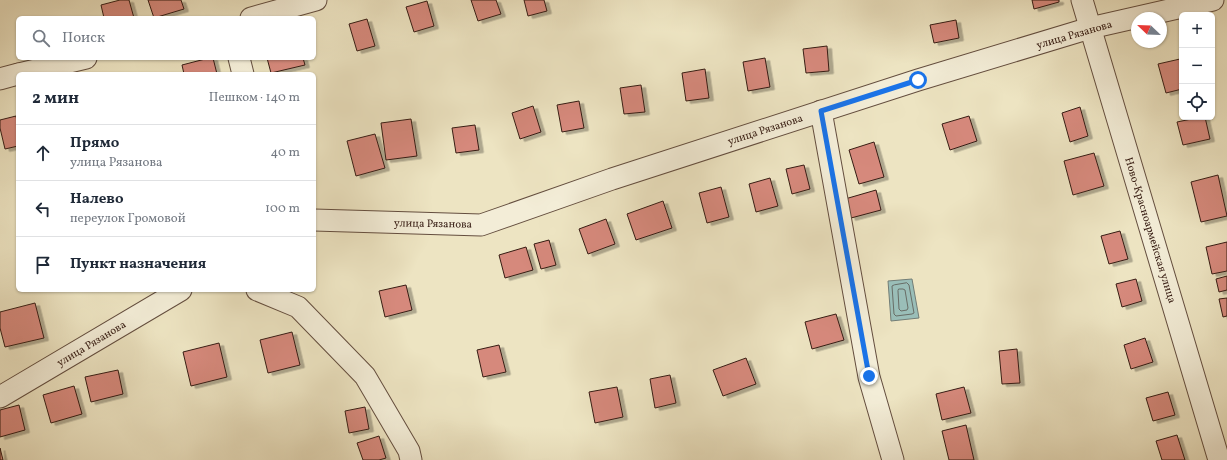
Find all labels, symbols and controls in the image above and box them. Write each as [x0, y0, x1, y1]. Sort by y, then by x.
north arrow [1131, 12, 1167, 48]
map controls [1179, 12, 1215, 120]
button: + [1179, 12, 1215, 48]
search box [16, 16, 316, 60]
street label: улица Рязанова [1035, 17, 1115, 53]
icon: search [30, 27, 52, 49]
text: Поиск [62, 28, 105, 49]
button: − [1179, 48, 1215, 84]
route start [909, 71, 927, 89]
button: locate [1179, 84, 1215, 120]
text: 2 мин [32, 87, 79, 110]
text: Пешком · 140 m [209, 89, 300, 107]
street label: улица Рязанова [726, 111, 805, 150]
text: Прямо [70, 133, 119, 154]
icon: ahead [32, 142, 54, 164]
text: 40 m [271, 144, 300, 162]
text: улица Рязанова [70, 154, 162, 172]
street label: Ново-Красноармейская улица [1120, 156, 1179, 306]
text: Налево [70, 189, 124, 210]
icon: left [32, 198, 54, 220]
text: 100 m [265, 200, 300, 218]
text: переулок Громовой [70, 210, 186, 228]
street label: улица Рязанова [394, 216, 473, 233]
icon: arrive [32, 254, 54, 276]
text: Пункт назначения [70, 254, 206, 275]
street label: улица Рязанова [54, 317, 130, 371]
route end [860, 367, 878, 385]

